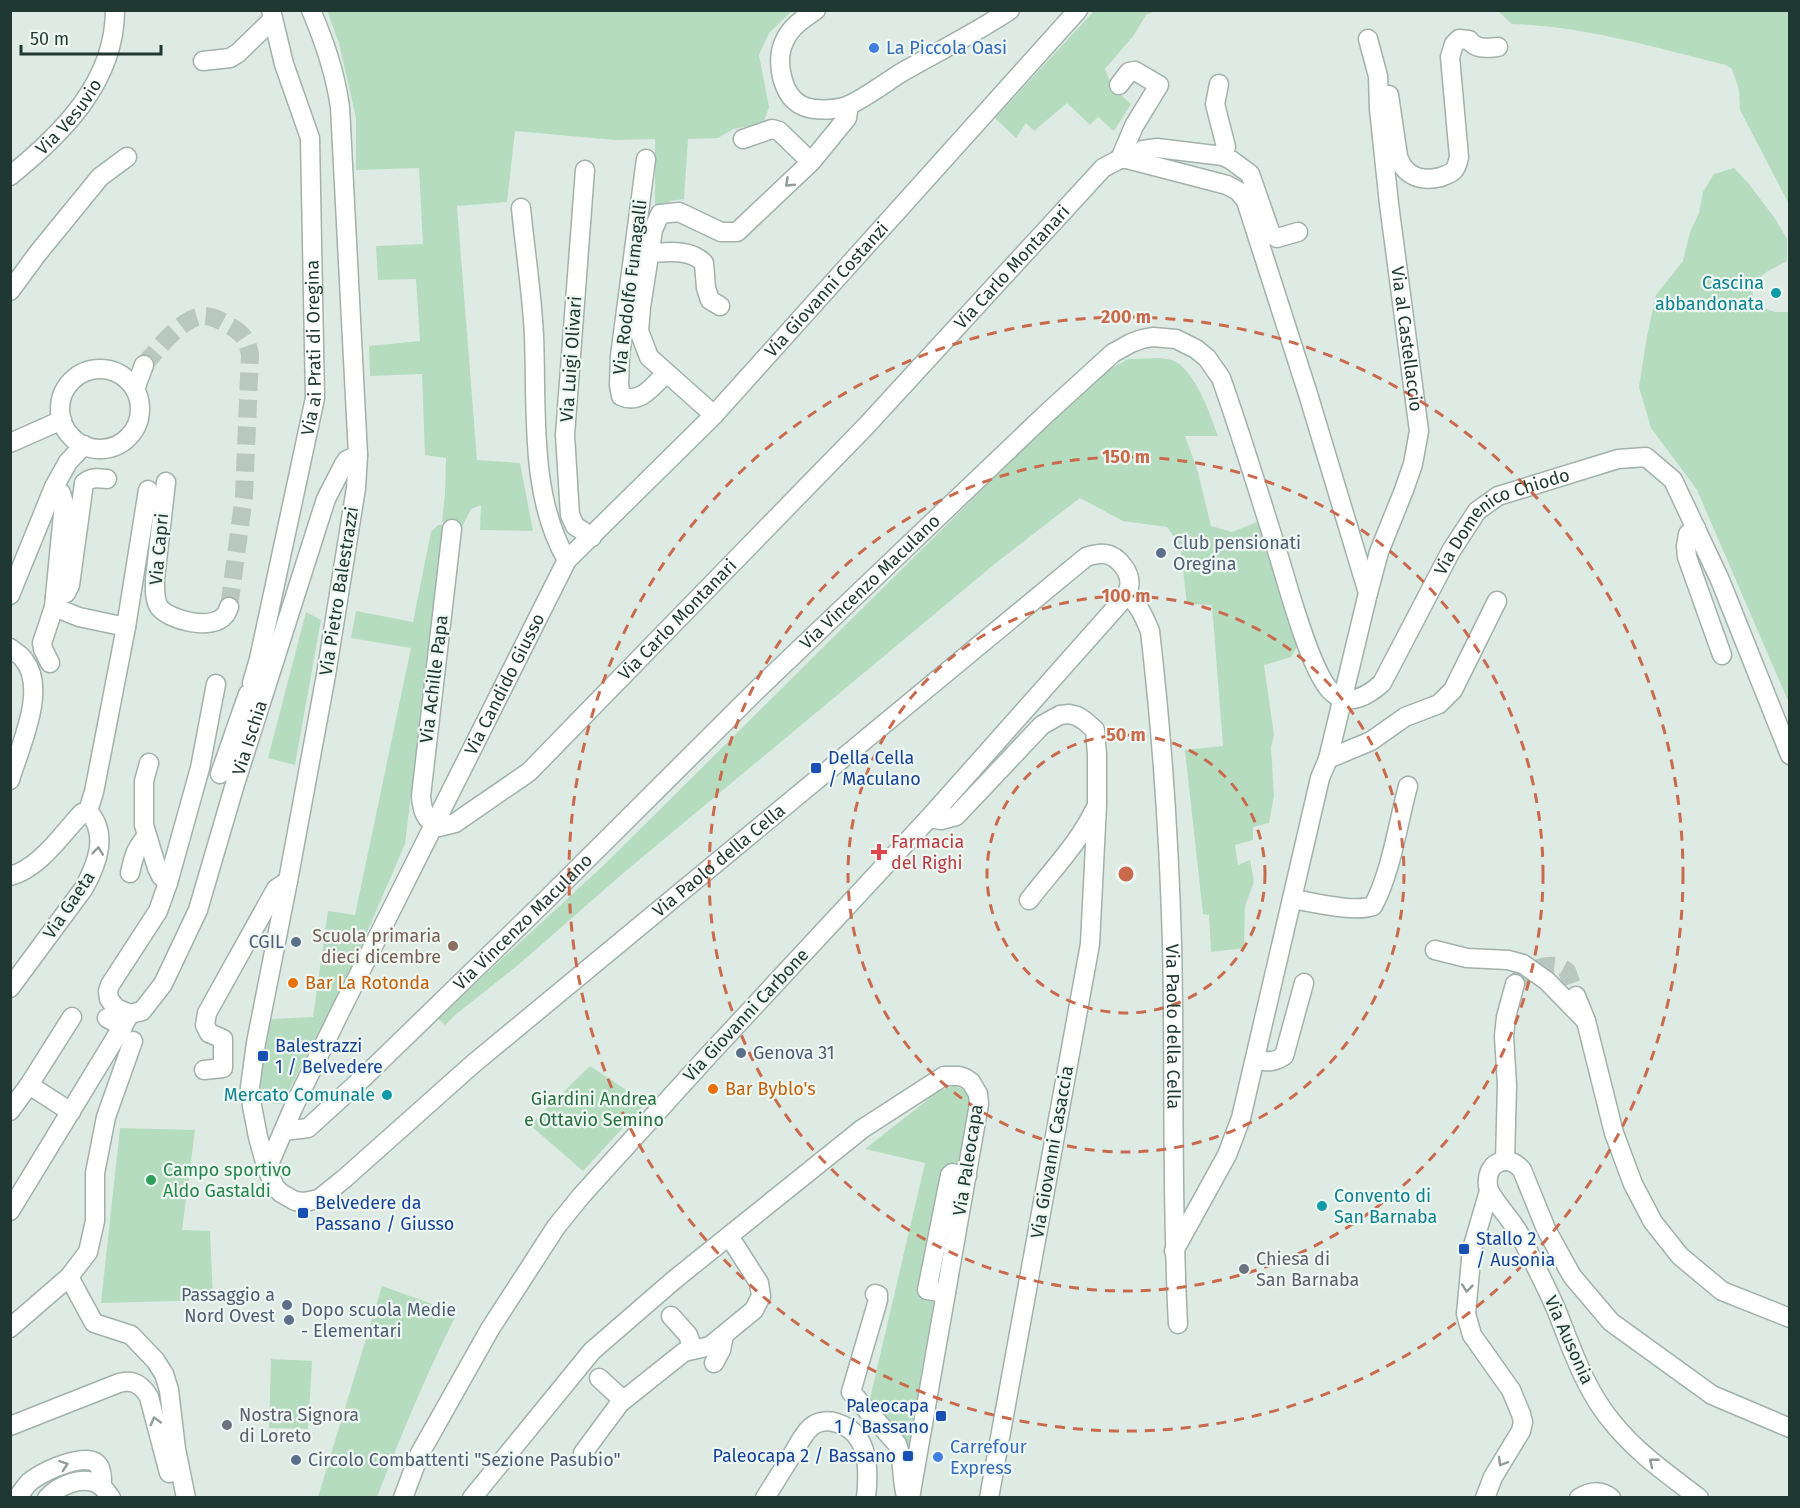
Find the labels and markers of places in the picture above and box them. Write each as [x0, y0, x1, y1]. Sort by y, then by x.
place label: La Piccola Oasi [886, 37, 1007, 59]
marker: La Piccola Oasi [867, 41, 881, 55]
place label: Cascina abbandonata [1655, 272, 1764, 315]
marker: Cascina abbandonata [1769, 286, 1783, 300]
place label: Club pensionati Oregina [1173, 532, 1301, 575]
marker: Club pensionati Oregina [1154, 546, 1168, 560]
place label: Della Cella / Maculano [828, 747, 921, 790]
marker: Della Cella / Maculano [809, 761, 823, 775]
place label: Farmacia del Righi [891, 831, 964, 874]
marker: Farmacia del Righi [872, 845, 886, 859]
centre of rings [1116, 864, 1136, 884]
place label: Scuola primaria dieci dicembre [312, 925, 441, 968]
place label: CGIL [249, 931, 284, 953]
marker: CGIL [289, 935, 303, 949]
marker: Scuola primaria dieci dicembre [446, 939, 460, 953]
place label: Bar La Rotonda [305, 972, 430, 994]
marker: Bar La Rotonda [286, 976, 300, 990]
place label: Balestrazzi 1 / Belvedere [275, 1035, 383, 1078]
place label: Genova 31 [753, 1042, 835, 1064]
marker: Genova 31 [734, 1046, 748, 1060]
marker: Balestrazzi 1 / Belvedere [256, 1049, 270, 1063]
place label: Bar Byblo's [725, 1078, 816, 1100]
marker: Bar Byblo's [706, 1082, 720, 1096]
place label: Mercato Comunale [224, 1084, 375, 1106]
marker: Mercato Comunale [380, 1088, 394, 1102]
place label: Campo sportivo Aldo Gastaldi [163, 1159, 292, 1202]
marker: Campo sportivo Aldo Gastaldi [144, 1173, 158, 1187]
place label: Convento di San Barnaba [1334, 1185, 1437, 1228]
place label: Belvedere da Passano / Giusso [315, 1192, 454, 1235]
marker: Convento di San Barnaba [1315, 1199, 1329, 1213]
marker: Belvedere da Passano / Giusso [296, 1206, 310, 1220]
place label: Stallo 2 / Ausonia [1476, 1228, 1555, 1271]
marker: Stallo 2 / Ausonia [1457, 1242, 1471, 1256]
place label: Chiesa di San Barnaba [1256, 1248, 1359, 1291]
marker: Chiesa di San Barnaba [1237, 1262, 1251, 1276]
place label: Passaggio a Nord Ovest [181, 1284, 276, 1327]
marker: Passaggio a Nord Ovest [280, 1298, 294, 1312]
place label: Dopo scuola Medie - Elementari [301, 1299, 456, 1342]
marker: Dopo scuola Medie - Elementari [282, 1313, 296, 1327]
place label: Paleocapa 1 / Bassano [834, 1395, 929, 1438]
place label: Nostra Signora di Loreto [239, 1404, 359, 1447]
marker: Paleocapa 1 / Bassano [934, 1409, 948, 1423]
marker: Nostra Signora di Loreto [220, 1418, 234, 1432]
place label: Carrefour Express [950, 1436, 1027, 1479]
place label: Paleocapa 2 / Bassano [712, 1445, 896, 1467]
place label: Circolo Combattenti "Sezione Pasubio" [308, 1449, 621, 1471]
marker: Paleocapa 2 / Bassano [901, 1449, 915, 1463]
marker: Carrefour Express [931, 1450, 945, 1464]
marker: Circolo Combattenti "Sezione Pasubio" [289, 1453, 303, 1467]

